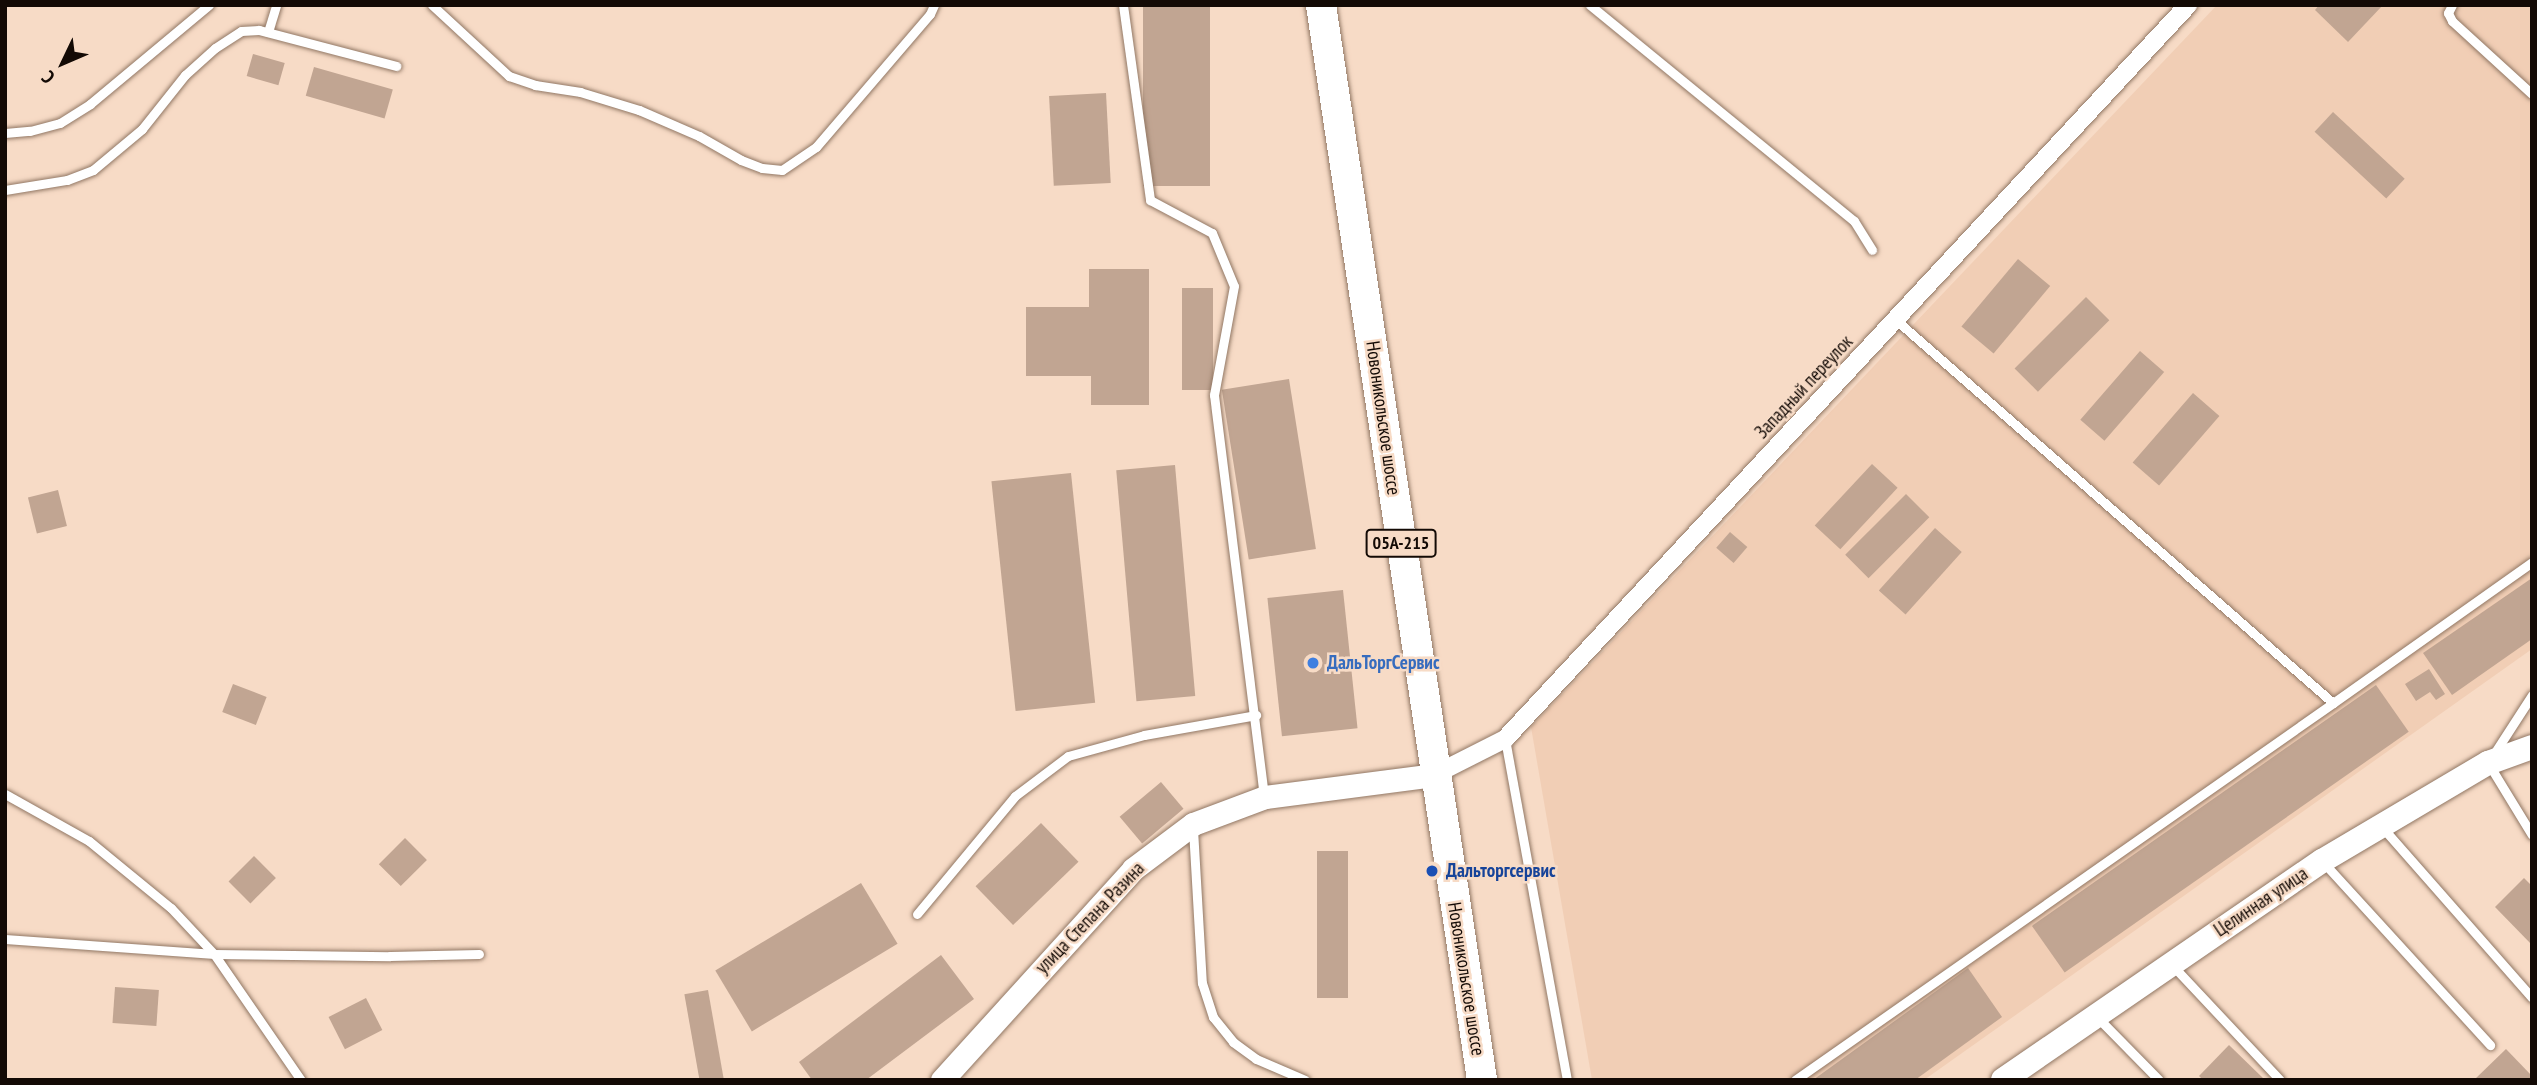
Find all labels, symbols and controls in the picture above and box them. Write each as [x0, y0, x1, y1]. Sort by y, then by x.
north arrow [28, 28, 98, 98]
text: С [36, 66, 60, 89]
street label: Западный переулок [1750, 331, 1858, 443]
street label: Новоникольское шоссе [1361, 340, 1405, 496]
road number: 05А-215 [1364, 528, 1438, 558]
place label: ДальТоргСервис [1327, 652, 1440, 674]
marker: ДальТоргСервис [1305, 655, 1321, 671]
street label: улица Степана Разина [1031, 857, 1149, 979]
place label: Дальторгсервис [1446, 860, 1556, 882]
street label: Целинная улица [2210, 862, 2312, 942]
marker: Дальторгсервис [1424, 863, 1440, 879]
street label: Новоникольское шоссе [1443, 901, 1489, 1057]

